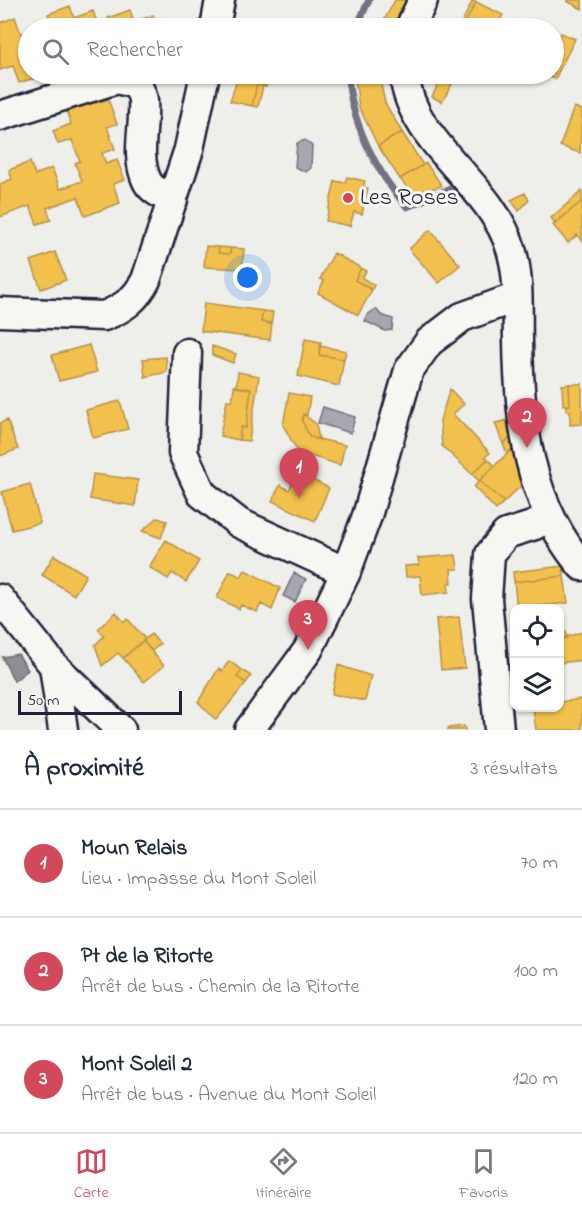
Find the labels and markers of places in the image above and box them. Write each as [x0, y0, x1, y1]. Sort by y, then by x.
place label: Les Roses [360, 181, 459, 216]
marker: Les Roses [341, 191, 355, 205]
pin: 2 [508, 398, 546, 448]
pin: 1 [280, 448, 318, 498]
pin: 3 [288, 600, 328, 650]

